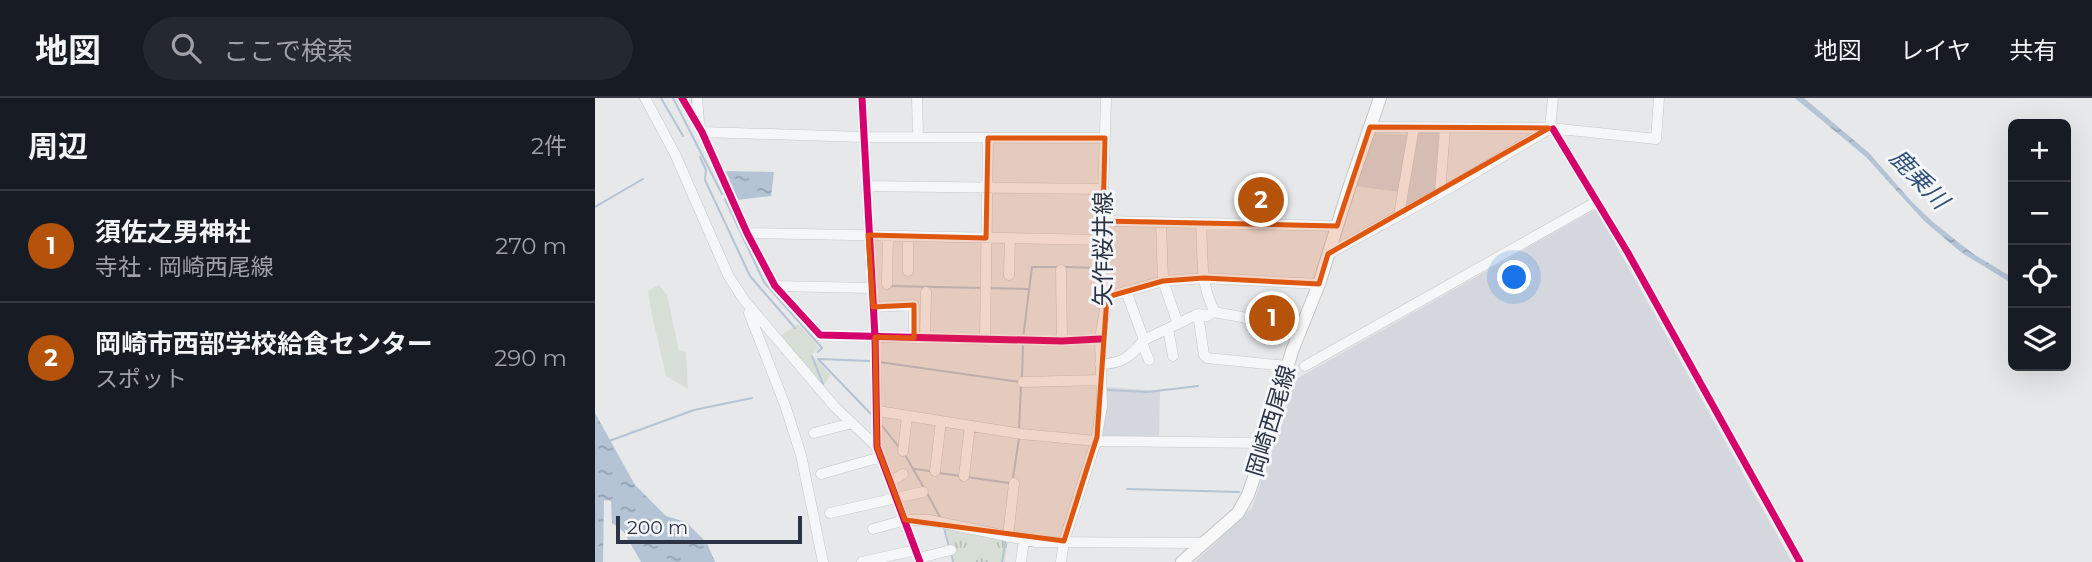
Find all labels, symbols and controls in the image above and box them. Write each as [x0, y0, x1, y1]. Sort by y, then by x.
search box [143, 17, 633, 80]
icon: search [167, 29, 205, 67]
text: 地図 [35, 30, 101, 70]
text: ここで検索 [223, 35, 353, 67]
text: 地図 [1814, 36, 1862, 65]
text: レイヤ [1900, 36, 1971, 65]
text: 共有 [2009, 36, 2057, 65]
map controls [2008, 119, 2071, 371]
button: + [2008, 119, 2071, 182]
text: 周辺 [28, 128, 88, 165]
text: 2件 [531, 132, 567, 160]
water label: 鹿乗川 [1884, 143, 1957, 217]
pin: 2 [1238, 174, 1284, 226]
button: − [2008, 182, 2071, 245]
street label: 矢作桜井線 [1089, 192, 1117, 307]
text: 須佐之男神社 [95, 216, 251, 248]
text: 1 [46, 232, 56, 260]
text: 270 m [495, 232, 567, 260]
button: locate [2008, 245, 2071, 308]
text: 寺社 · 岡崎西尾線 [95, 253, 274, 281]
your location [1497, 260, 1531, 294]
pin: 1 [1249, 292, 1295, 344]
button: layers [2008, 308, 2071, 371]
text: 岡崎市西部学校給食センター [95, 328, 433, 360]
text: 2 [44, 344, 58, 372]
text: 290 m [494, 344, 567, 372]
street label: 岡崎西尾線 [1241, 362, 1301, 480]
text: スポット [95, 365, 187, 393]
scale bar [616, 513, 801, 545]
text: 200 m [627, 516, 688, 539]

